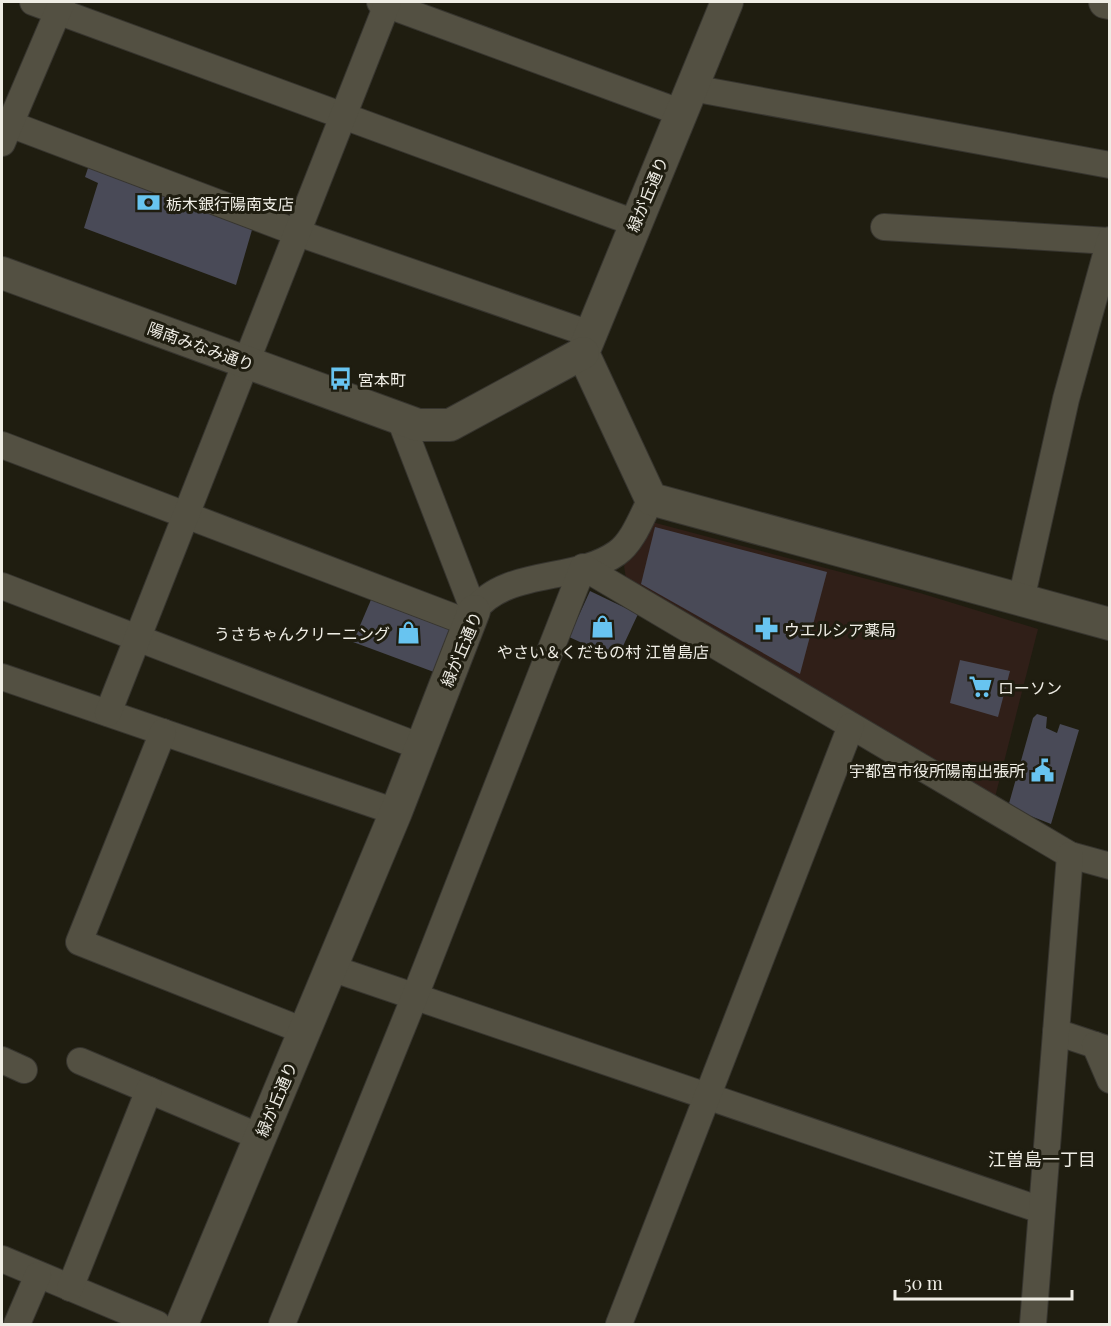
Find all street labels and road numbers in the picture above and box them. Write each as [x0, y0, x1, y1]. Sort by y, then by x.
street label: 緑が丘通り [622, 153, 672, 235]
street label: 陽南みなみ通り [145, 317, 257, 375]
street label: 緑が丘通り [436, 608, 486, 690]
street label: 緑が丘通り [251, 1058, 301, 1140]

